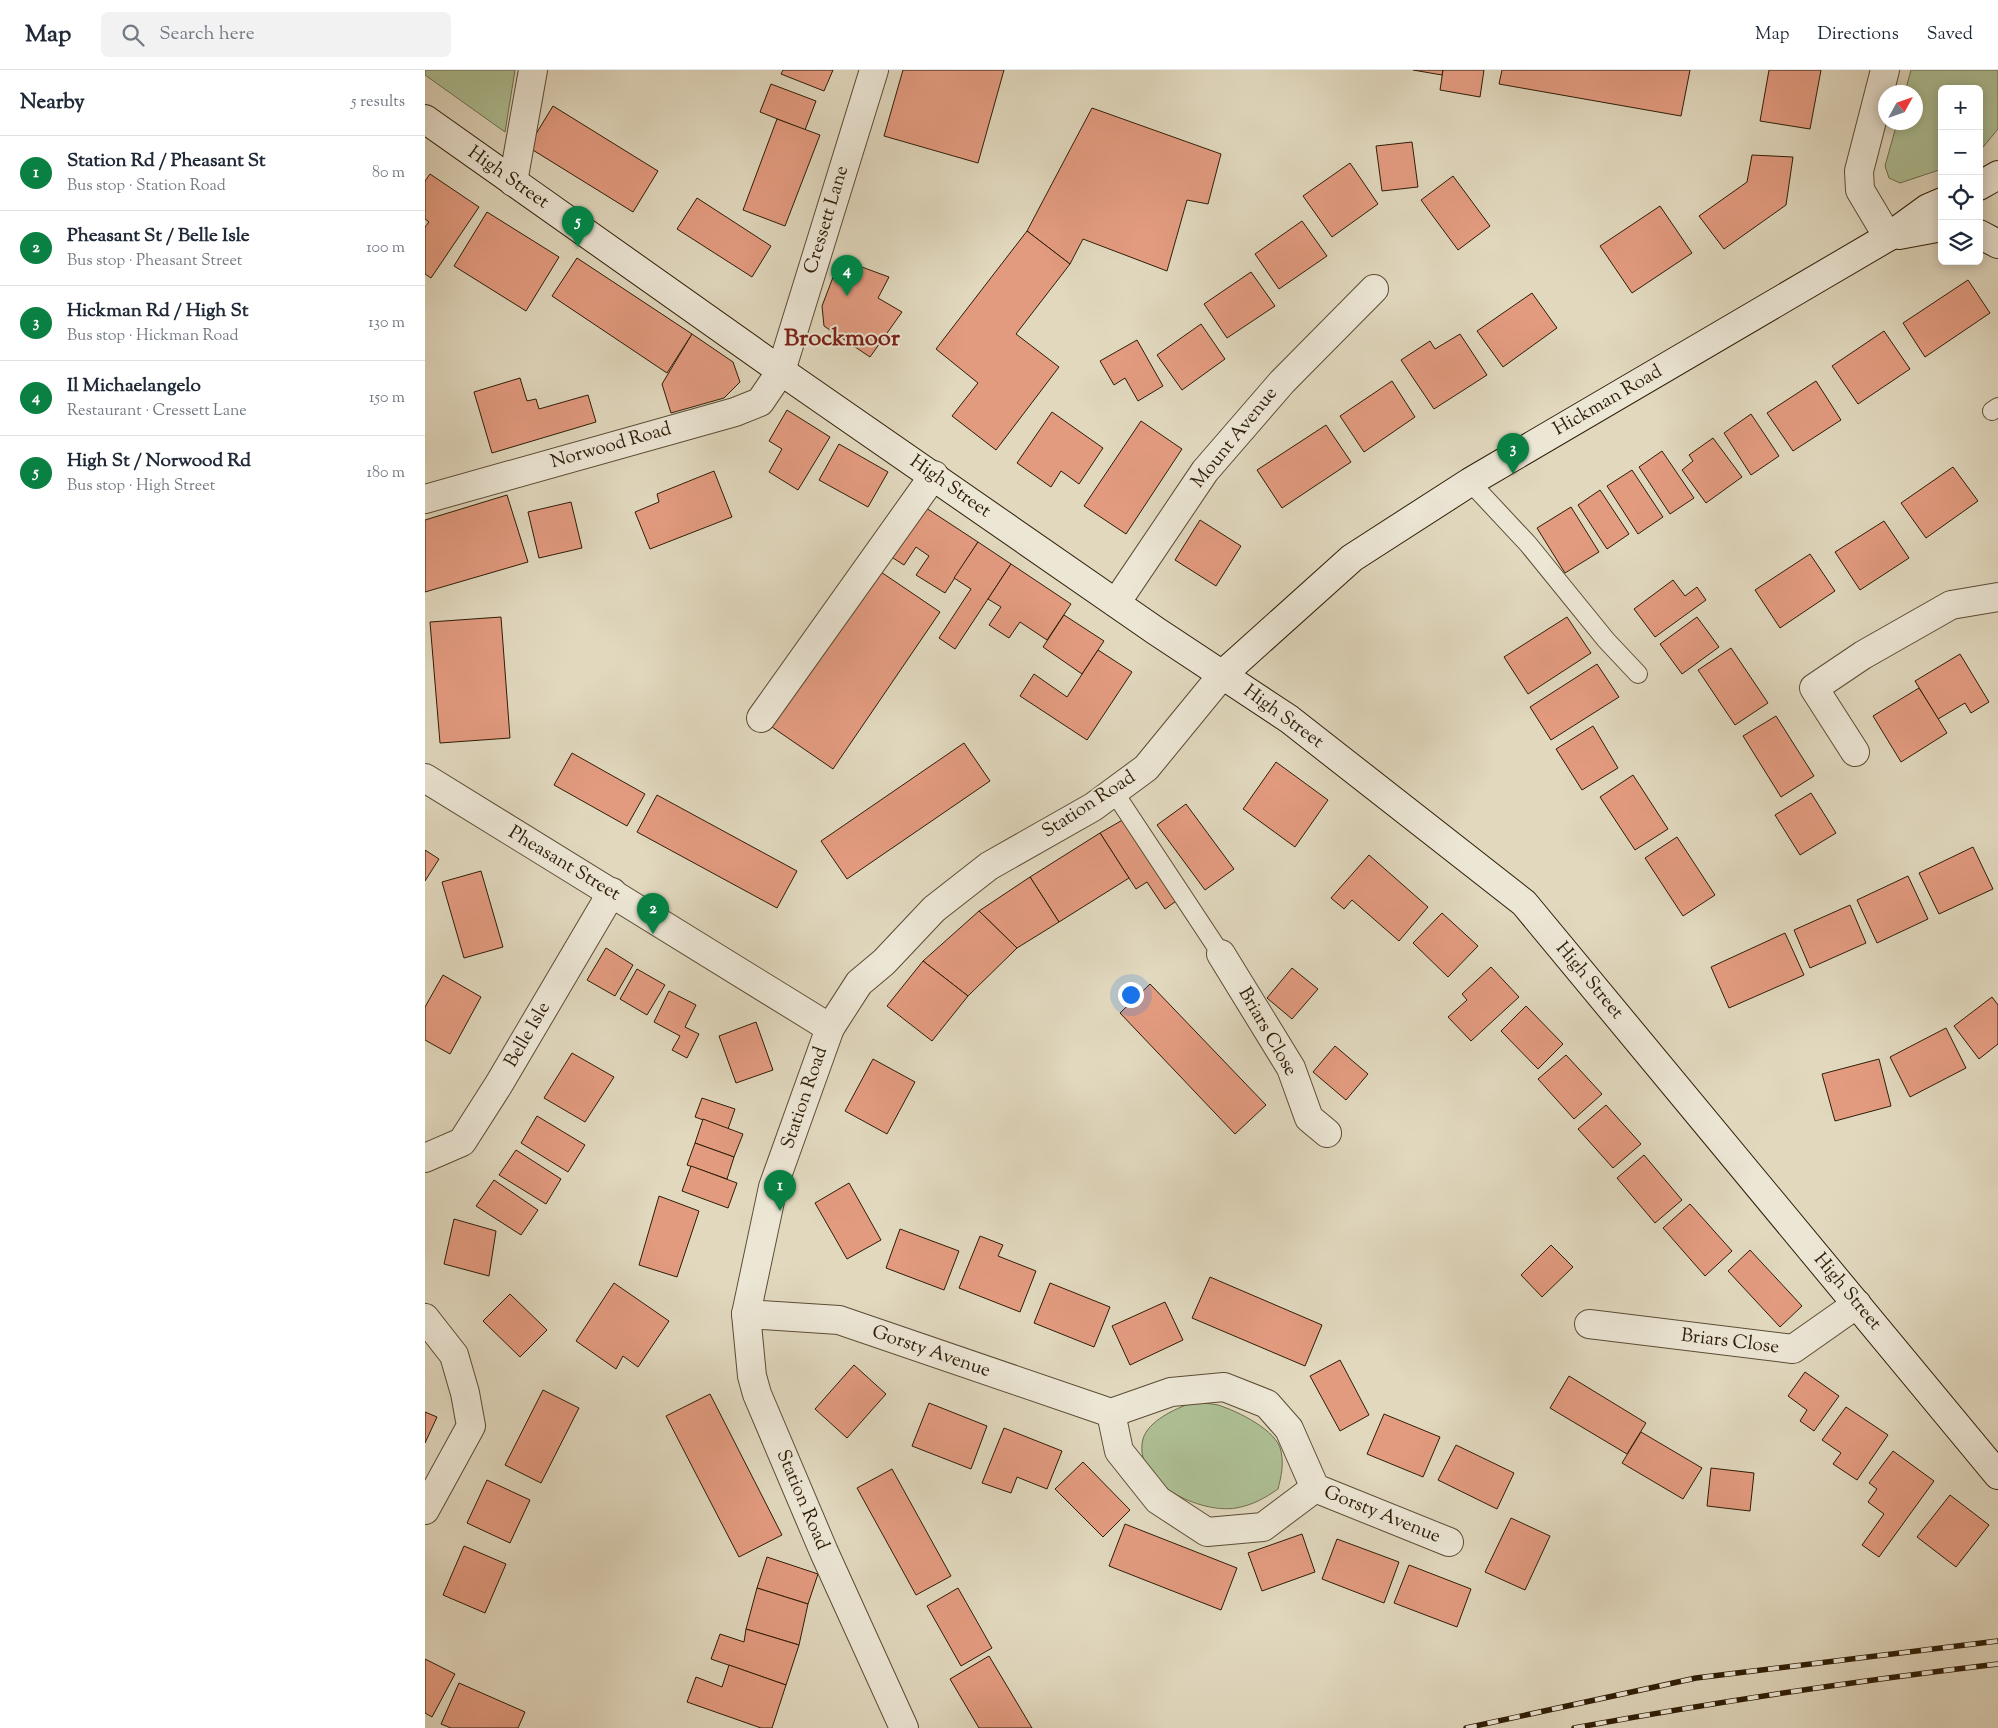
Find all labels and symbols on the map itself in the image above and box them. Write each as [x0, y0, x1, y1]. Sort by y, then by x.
north arrow [1878, 85, 1923, 130]
street label: High Street [462, 140, 555, 216]
street label: Cressett Lane [798, 162, 856, 277]
pin: 5 [562, 206, 594, 247]
pin: 4 [831, 255, 863, 296]
district label: Brockmoor [784, 322, 901, 356]
street label: Hickman Road [1549, 359, 1668, 443]
street label: Mount Avenue [1186, 381, 1284, 495]
street label: Norwood Road [548, 416, 675, 476]
pin: 3 [1497, 433, 1529, 474]
street label: High Street [904, 449, 997, 525]
street label: High Street [1237, 678, 1329, 756]
street label: Station Road [1037, 765, 1141, 845]
street label: Pheasant Street [503, 820, 625, 908]
pin: 2 [637, 893, 669, 934]
street label: High Street [1548, 936, 1630, 1026]
your location [1118, 982, 1144, 1008]
street label: Briars Close [1231, 982, 1303, 1082]
street label: Belle Isle [498, 997, 558, 1073]
street label: Station Road [775, 1043, 835, 1153]
pin: 1 [764, 1170, 796, 1211]
street label: High Street [1806, 1247, 1888, 1337]
street label: Gorsty Avenue [868, 1319, 994, 1385]
street label: Briars Close [1679, 1323, 1781, 1361]
street label: Station Road [769, 1446, 835, 1555]
street label: Gorsty Avenue [1319, 1479, 1445, 1551]

